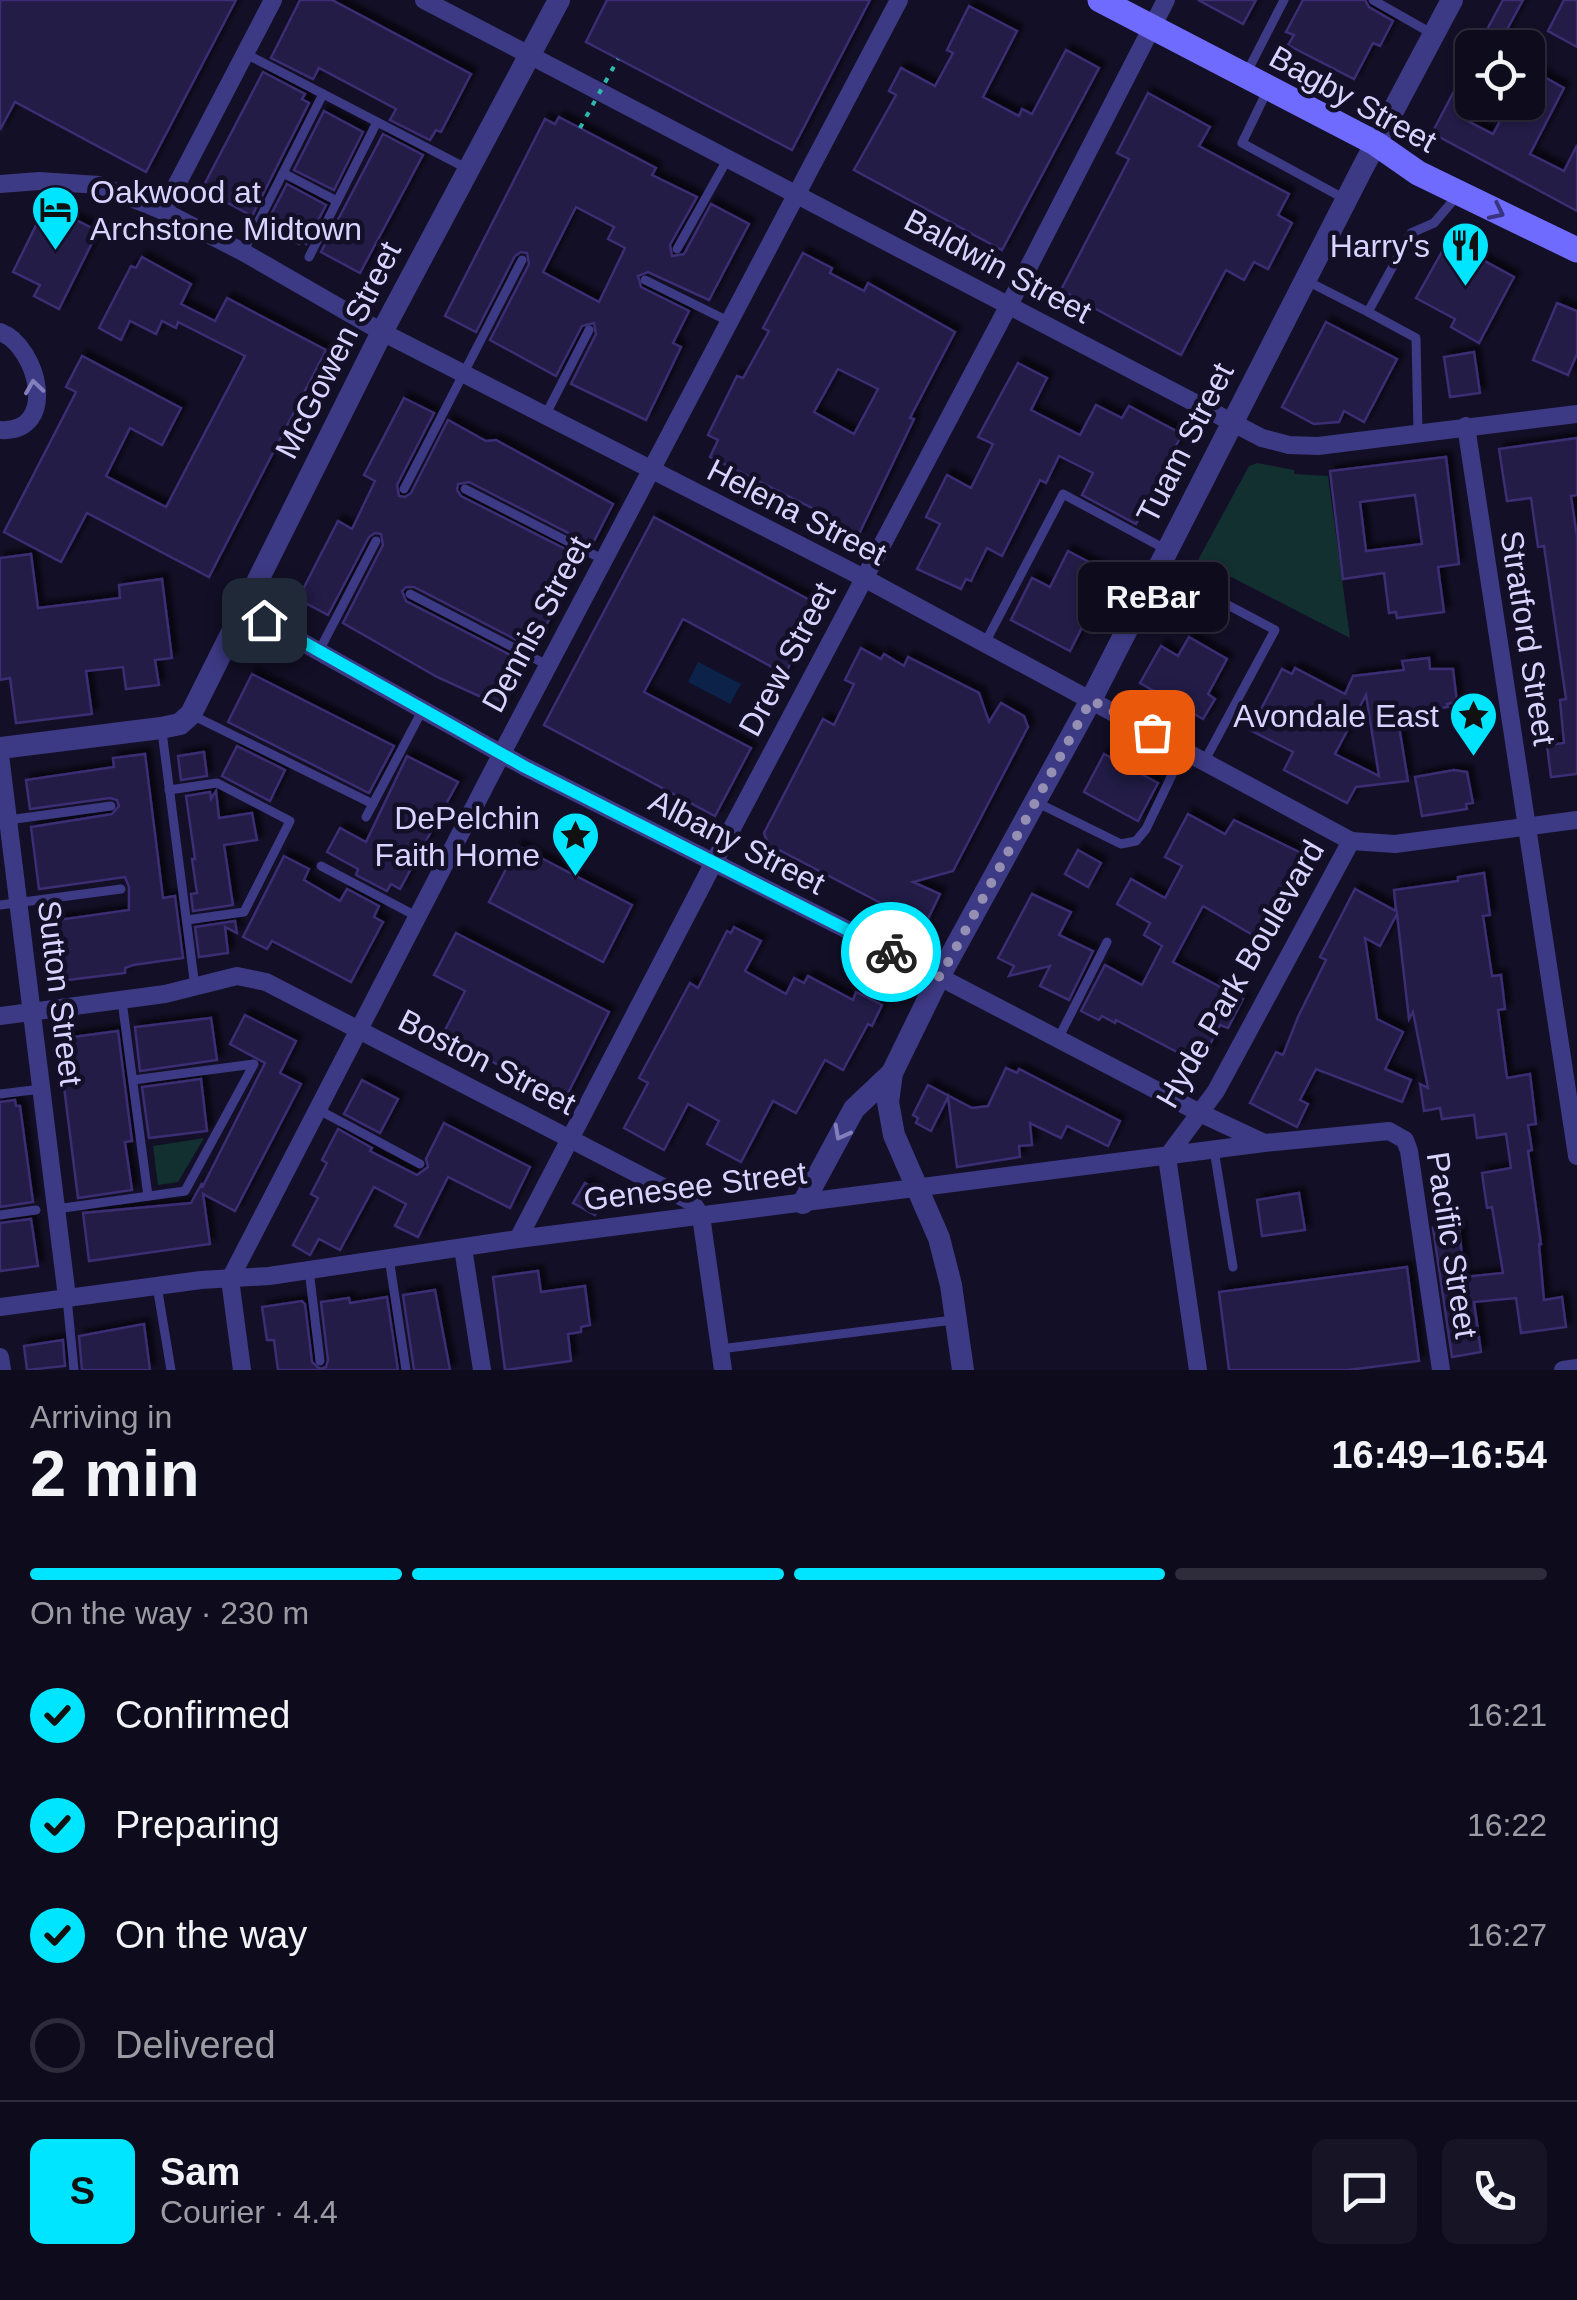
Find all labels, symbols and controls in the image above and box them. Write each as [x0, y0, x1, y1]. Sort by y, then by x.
map controls [1455, 30, 1545, 120]
button: locate [1455, 30, 1545, 120]
street label: Bagby Street [1263, 38, 1443, 160]
place label: Oakwood at Archstone Midtown [90, 174, 362, 247]
hotel icon: Oakwood at Archstone Midtown [29, 184, 81, 252]
one-way arrow [1487, 200, 1505, 220]
street label: Baldwin Street [898, 202, 1098, 330]
restaurant icon: Harry's [1439, 220, 1491, 288]
place label: Harry's [1330, 228, 1430, 264]
street label: McGowen Street [268, 236, 408, 464]
street label: Tuam Street [1129, 357, 1241, 529]
one-way arrow [25, 378, 46, 395]
street label: Helena Street [702, 452, 892, 573]
street label: Stratford Street [1493, 528, 1563, 748]
street label: Dennis Street [475, 530, 597, 718]
callout: ReBar [1077, 562, 1227, 632]
street label: Drew Street [731, 576, 843, 742]
pin [222, 578, 307, 663]
text: ReBar [1106, 579, 1200, 615]
icon: home [237, 593, 292, 648]
pin [1110, 690, 1195, 775]
place icon: Avondale East [1448, 690, 1500, 758]
place label: Avondale East [1233, 698, 1439, 734]
icon: bag [1125, 705, 1180, 760]
street label: Albany Street [643, 782, 831, 902]
place label: DePelchin Faith Home [375, 800, 540, 873]
place icon: DePelchin Faith Home [549, 810, 601, 878]
street label: Hyde Park Boulevard [1149, 834, 1331, 1114]
street label: Sutton Street [31, 898, 89, 1088]
courier [841, 902, 941, 1002]
icon: bike [864, 925, 919, 980]
street label: Boston Street [392, 1002, 582, 1122]
one-way arrow [833, 1122, 853, 1140]
street label: Pacific Street [1419, 1149, 1485, 1341]
street label: Genesee Street [582, 1154, 809, 1218]
text: Arriving in [30, 1399, 172, 1435]
text: 16:49–16:54 [1331, 1434, 1547, 1476]
text: 2 min [30, 1437, 200, 1510]
text: On the way · 230 m [30, 1595, 309, 1631]
icon: check [30, 1688, 85, 1743]
text: Confirmed [115, 1694, 290, 1736]
text: 16:21 [1467, 1697, 1547, 1733]
icon: check [30, 1798, 85, 1853]
text: Preparing [115, 1804, 280, 1846]
text: 16:22 [1467, 1807, 1547, 1843]
icon: check [30, 1908, 85, 1963]
text: On the way [115, 1914, 307, 1956]
text: 16:27 [1467, 1917, 1547, 1953]
text: Delivered [115, 2024, 276, 2066]
button: chat [1312, 2139, 1417, 2244]
button: phone [1442, 2139, 1547, 2244]
text: Sam [160, 2151, 240, 2193]
text: S [70, 2170, 95, 2212]
text: Courier · 4.4 [160, 2194, 338, 2230]

